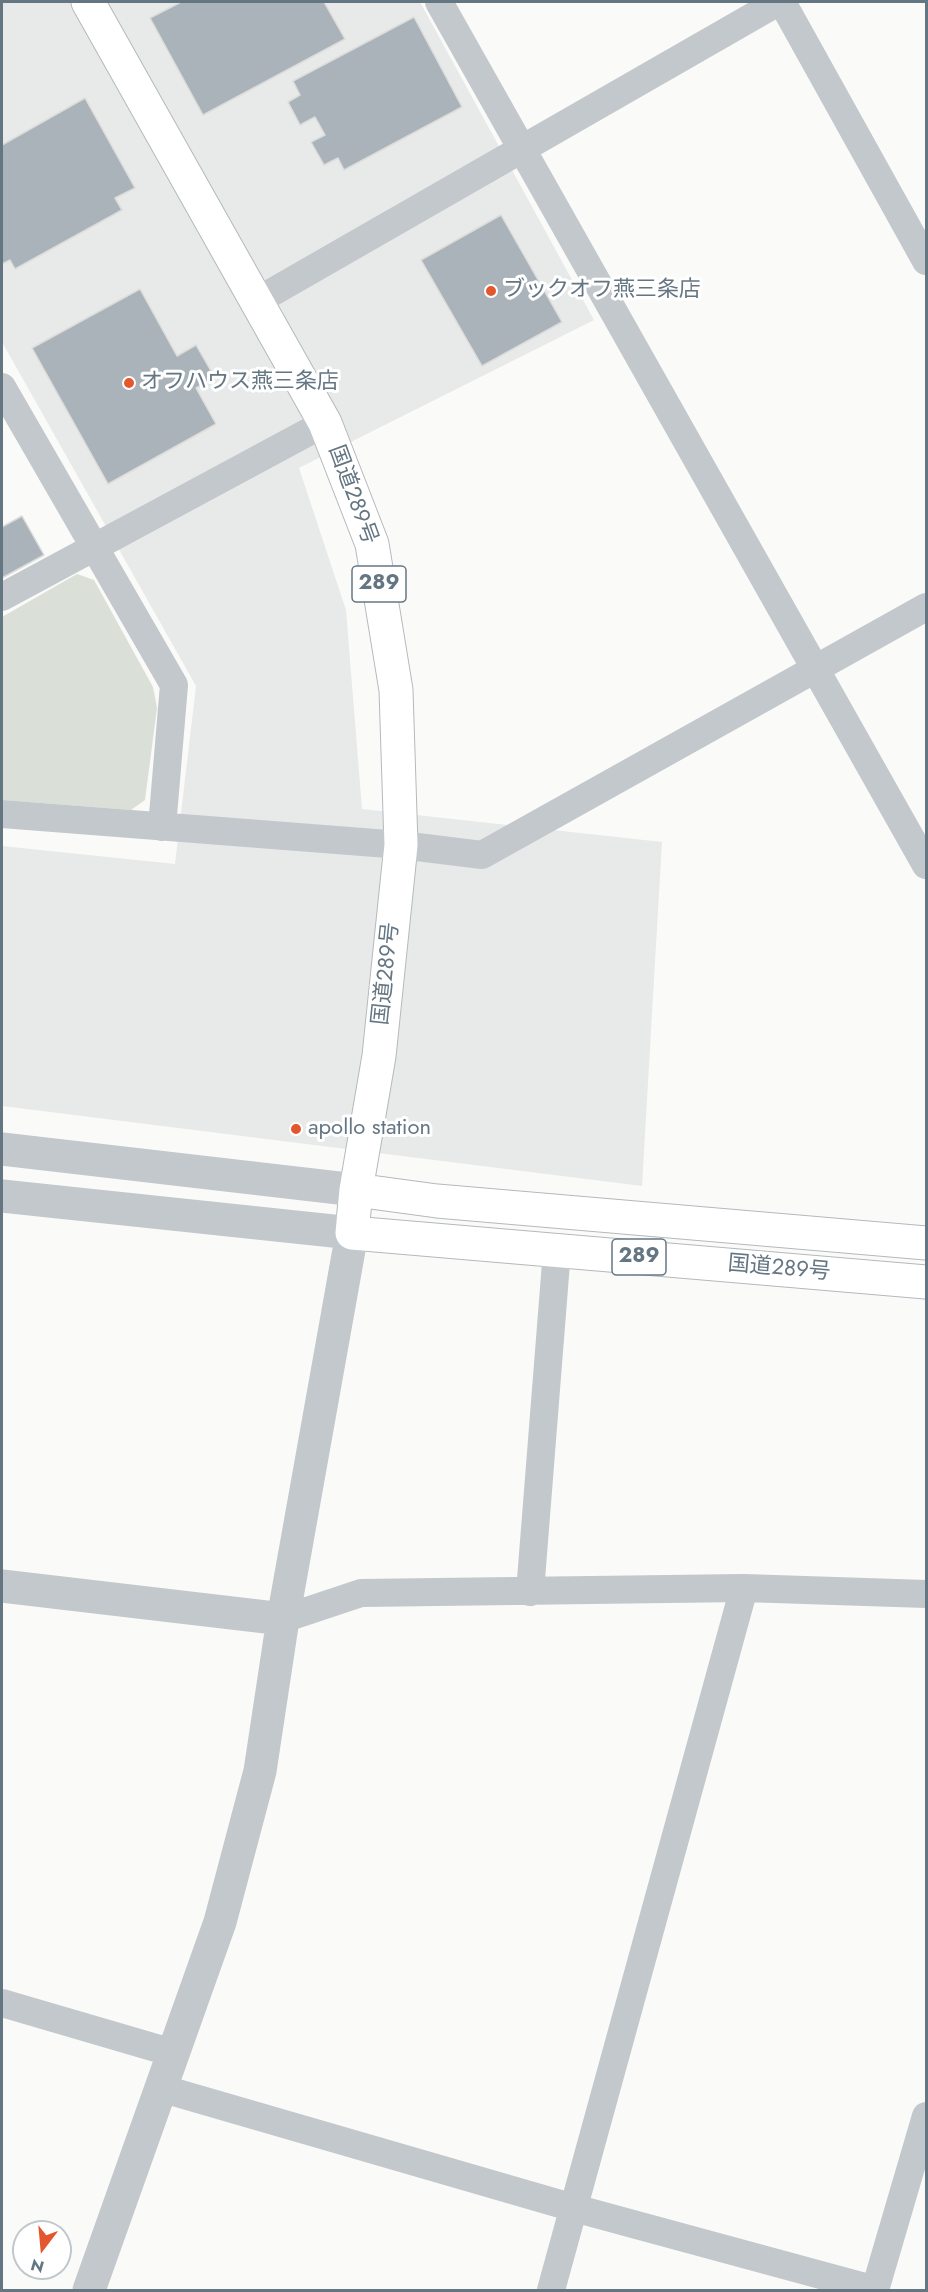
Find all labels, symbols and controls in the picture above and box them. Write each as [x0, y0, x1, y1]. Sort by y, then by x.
place label: ブックオフ燕三条店 [503, 278, 701, 304]
marker: ブックオフ燕三条店 [484, 284, 498, 298]
place label: オフハウス燕三条店 [141, 370, 339, 396]
marker: オフハウス燕三条店 [122, 376, 136, 390]
street label: 国道289号 [322, 442, 382, 548]
road number: 289 [352, 566, 406, 602]
street label: 国道289号 [368, 921, 406, 1027]
place label: apollo station [308, 1116, 431, 1142]
marker: apollo station [289, 1122, 303, 1136]
road number: 289 [612, 1239, 666, 1275]
street label: 国道289号 [726, 1251, 832, 1287]
north arrow [12, 2220, 72, 2280]
text: N [28, 2253, 47, 2279]

